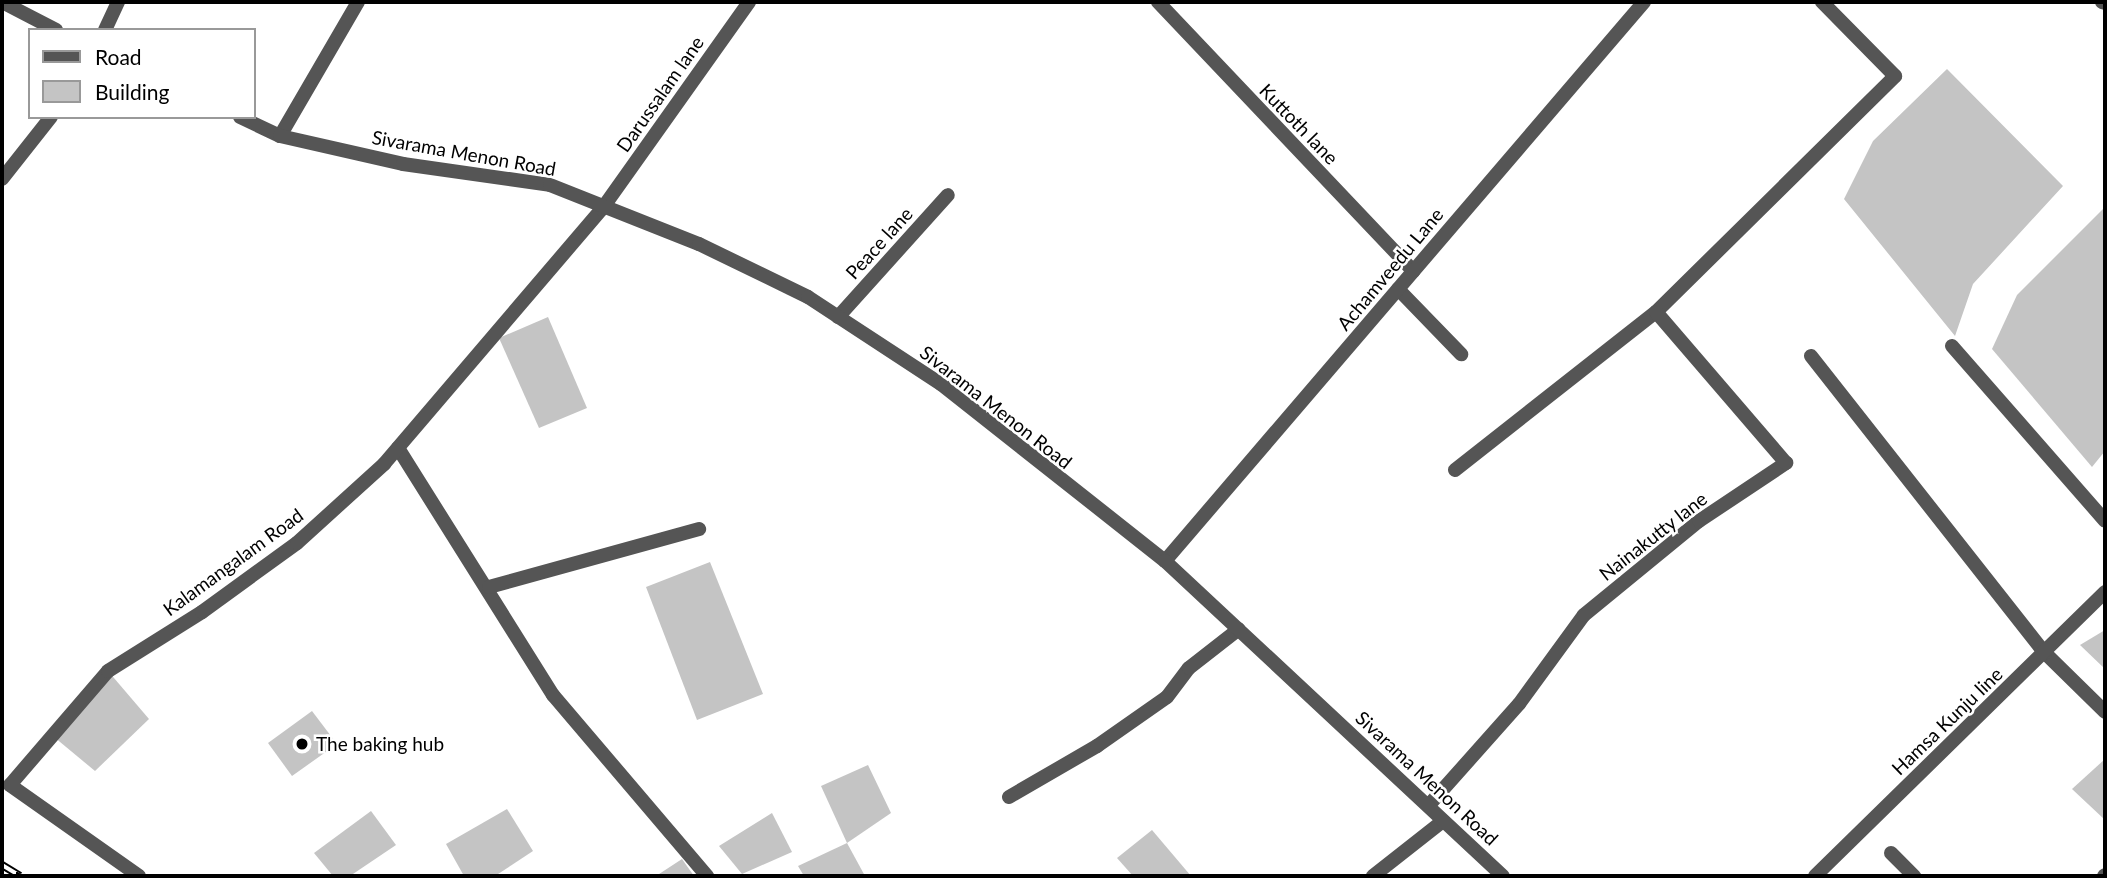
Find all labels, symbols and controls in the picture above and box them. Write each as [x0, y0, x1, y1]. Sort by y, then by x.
legend [28, 28, 256, 119]
street label: Darussalam lane [612, 32, 708, 156]
text: Road [95, 44, 142, 69]
text: Building [95, 79, 170, 104]
street label: Kuttoth lane [1255, 79, 1343, 169]
street label: Sivarama Menon Road [370, 126, 558, 180]
street label: Peace lane [841, 202, 917, 284]
street label: Achamveedu Lane [1332, 203, 1448, 335]
street label: Sivarama Menon Road [916, 341, 1076, 473]
street label: Nainakutty lane [1594, 487, 1712, 585]
street label: Kalamangalam Road [159, 504, 307, 620]
street label: Hamsa Kunju line [1887, 663, 2007, 779]
street label: Sivarama Menon Road [1351, 706, 1503, 850]
place label: The baking hub [316, 733, 444, 755]
marker: The baking hub [294, 736, 310, 752]

